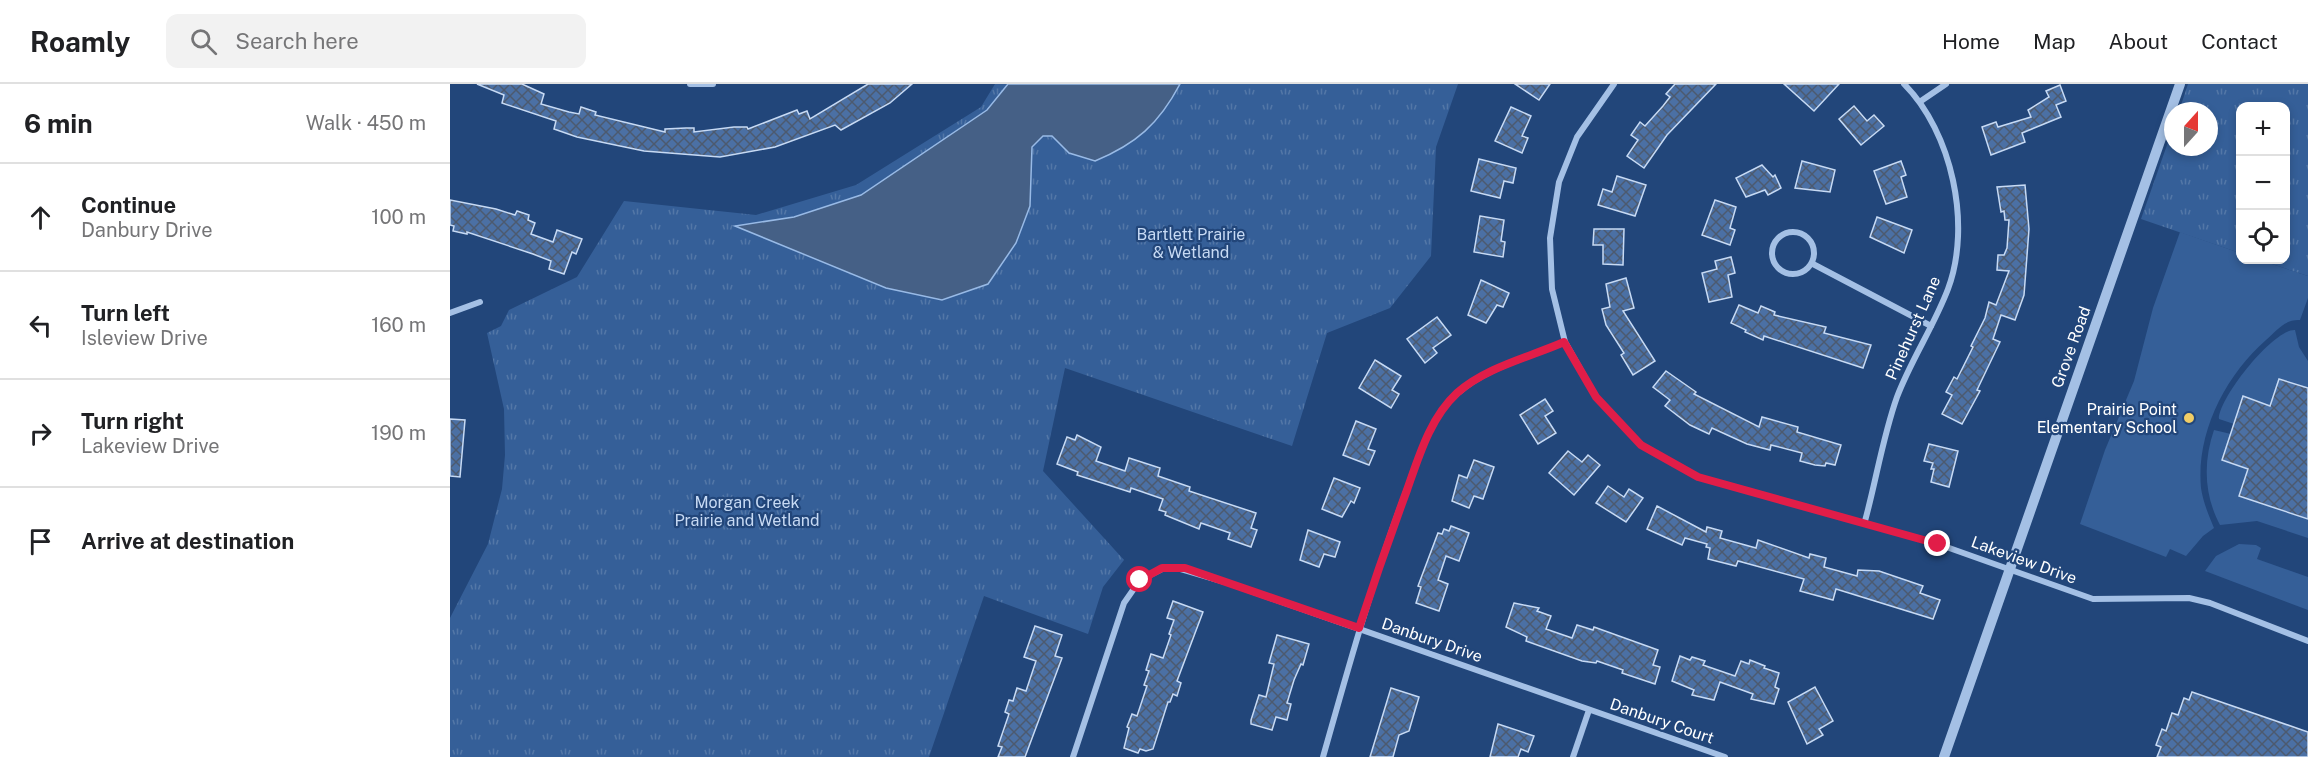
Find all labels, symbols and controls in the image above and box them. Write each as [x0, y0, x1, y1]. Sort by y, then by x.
search box [166, 14, 586, 68]
text: Roamly [30, 25, 130, 58]
icon: search [187, 25, 220, 58]
text: Search here [235, 28, 359, 54]
text: Home [1942, 29, 2000, 54]
text: Map [2033, 29, 2076, 54]
text: About [2109, 29, 2168, 54]
text: Contact [2201, 29, 2278, 54]
north arrow [2164, 102, 2218, 156]
map controls [2236, 102, 2290, 264]
button: + [2236, 102, 2290, 156]
text: 6 min [24, 108, 93, 139]
text: Walk · 450 m [306, 111, 426, 135]
button: − [2236, 156, 2290, 210]
text: Continue [81, 192, 176, 218]
icon: ahead [24, 201, 57, 234]
text: 100 m [371, 205, 426, 229]
button: locate [2236, 210, 2290, 264]
text: Danbury Drive [81, 218, 213, 242]
park label: Bartlett Prairie & Wetland [1137, 225, 1245, 262]
street label: Pinehurst Lane [1882, 273, 1944, 383]
text: Turn left [81, 300, 170, 326]
street label: Grove Road [2047, 304, 2095, 390]
icon: left [24, 309, 57, 342]
text: 160 m [371, 313, 426, 337]
text: Isleview Drive [81, 326, 208, 350]
place label: Prairie Point Elementary School [2037, 400, 2177, 437]
text: Turn right [81, 408, 184, 434]
marker: Prairie Point Elementary School [2182, 411, 2196, 425]
icon: right [24, 417, 57, 450]
text: 190 m [371, 421, 426, 445]
text: Lakeview Drive [81, 434, 220, 458]
park label: Morgan Creek Prairie and Wetland [674, 493, 820, 530]
icon: arrive [24, 525, 57, 558]
text: Arrive at destination [81, 528, 294, 554]
route end [1924, 530, 1950, 556]
street label: Lakeview Drive [1969, 532, 2079, 588]
route start [1126, 566, 1152, 592]
street label: Danbury Drive [1379, 614, 1485, 666]
street label: Danbury Court [1608, 694, 1716, 748]

